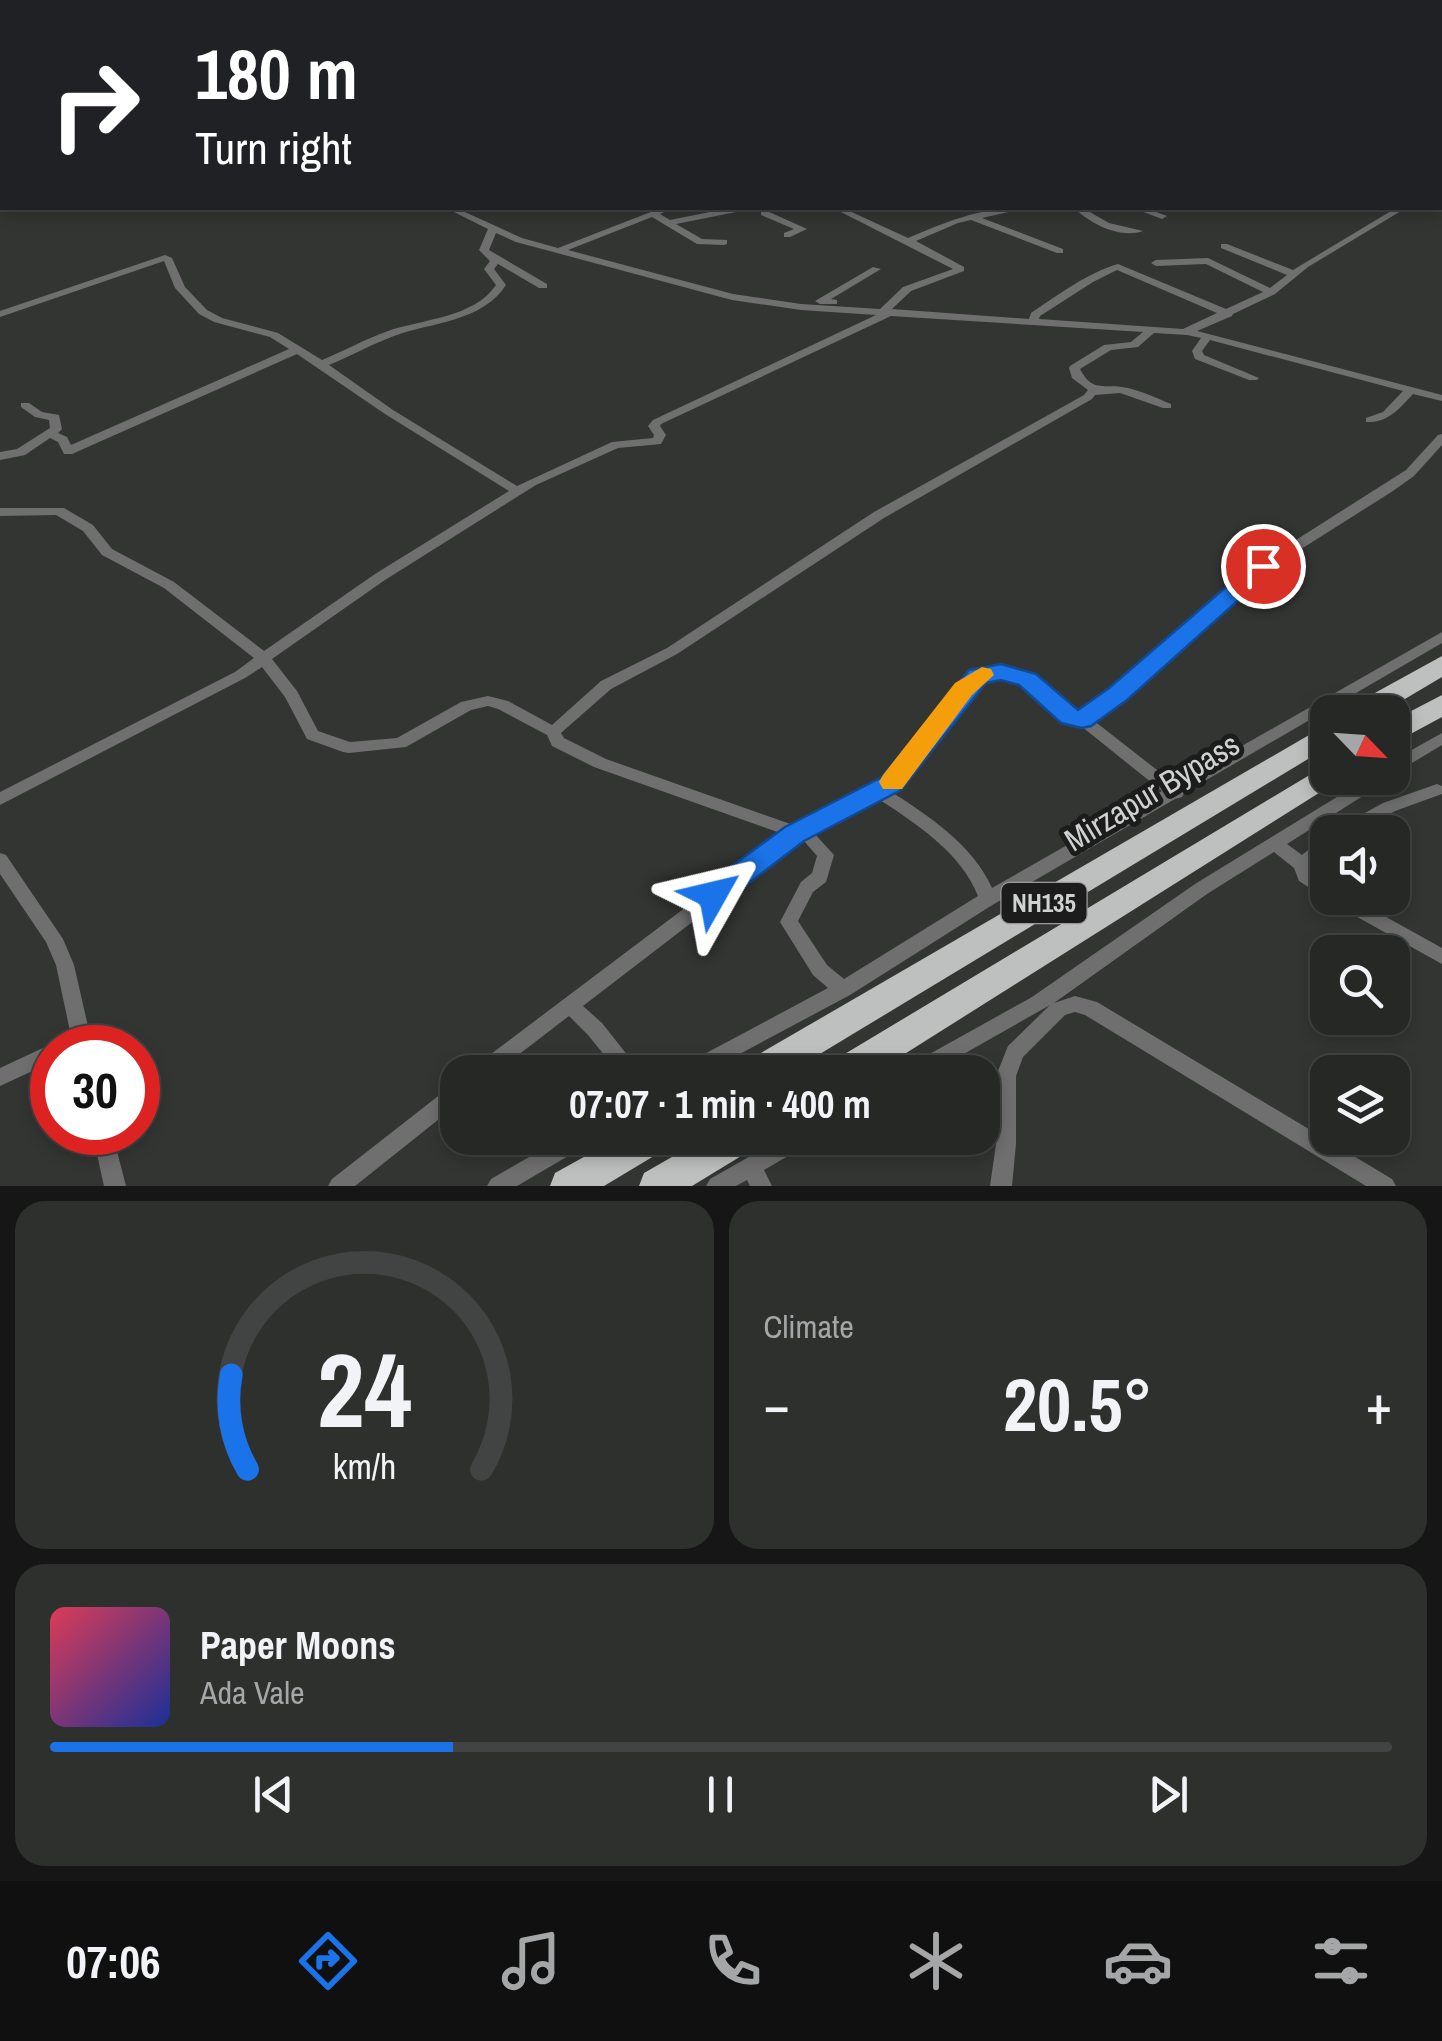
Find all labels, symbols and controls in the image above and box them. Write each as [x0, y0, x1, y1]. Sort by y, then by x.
text: 180 m [195, 27, 358, 121]
icon: right [30, 40, 160, 170]
text: Turn right [195, 117, 352, 178]
pin [1221, 524, 1306, 609]
icon: arrive [1236, 539, 1291, 594]
north arrow [1310, 695, 1410, 795]
map controls [1310, 695, 1410, 1155]
street label: Mirzapur Bypass [1056, 722, 1247, 861]
button: sound [1310, 815, 1410, 915]
position arrow [661, 843, 765, 947]
road number: NH135 [1002, 883, 1086, 923]
button: search [1310, 935, 1410, 1035]
speed limit sign: 30 [30, 1025, 160, 1155]
button: layers [1310, 1055, 1410, 1155]
text: 07:07 · 1 min · 400 m [569, 1079, 871, 1130]
text: Climate [764, 1305, 854, 1348]
text: 24 [317, 1319, 412, 1459]
text: 20.5° [1003, 1353, 1153, 1454]
text: − [764, 1367, 790, 1441]
text: + [1366, 1367, 1392, 1441]
text: km/h [332, 1442, 396, 1490]
text: Paper Moons [200, 1620, 396, 1671]
text: Ada Vale [200, 1671, 305, 1714]
icon: previous [246, 1767, 301, 1822]
icon: pause [693, 1767, 748, 1822]
icon: next [1141, 1767, 1196, 1822]
icon: directions [293, 1926, 363, 1996]
icon: music [496, 1926, 566, 1996]
icon: phone [698, 1926, 768, 1996]
icon: climate [901, 1926, 971, 1996]
icon: car [1103, 1926, 1173, 1996]
icon: filters [1306, 1926, 1376, 1996]
text: 07:06 [66, 1931, 161, 1992]

